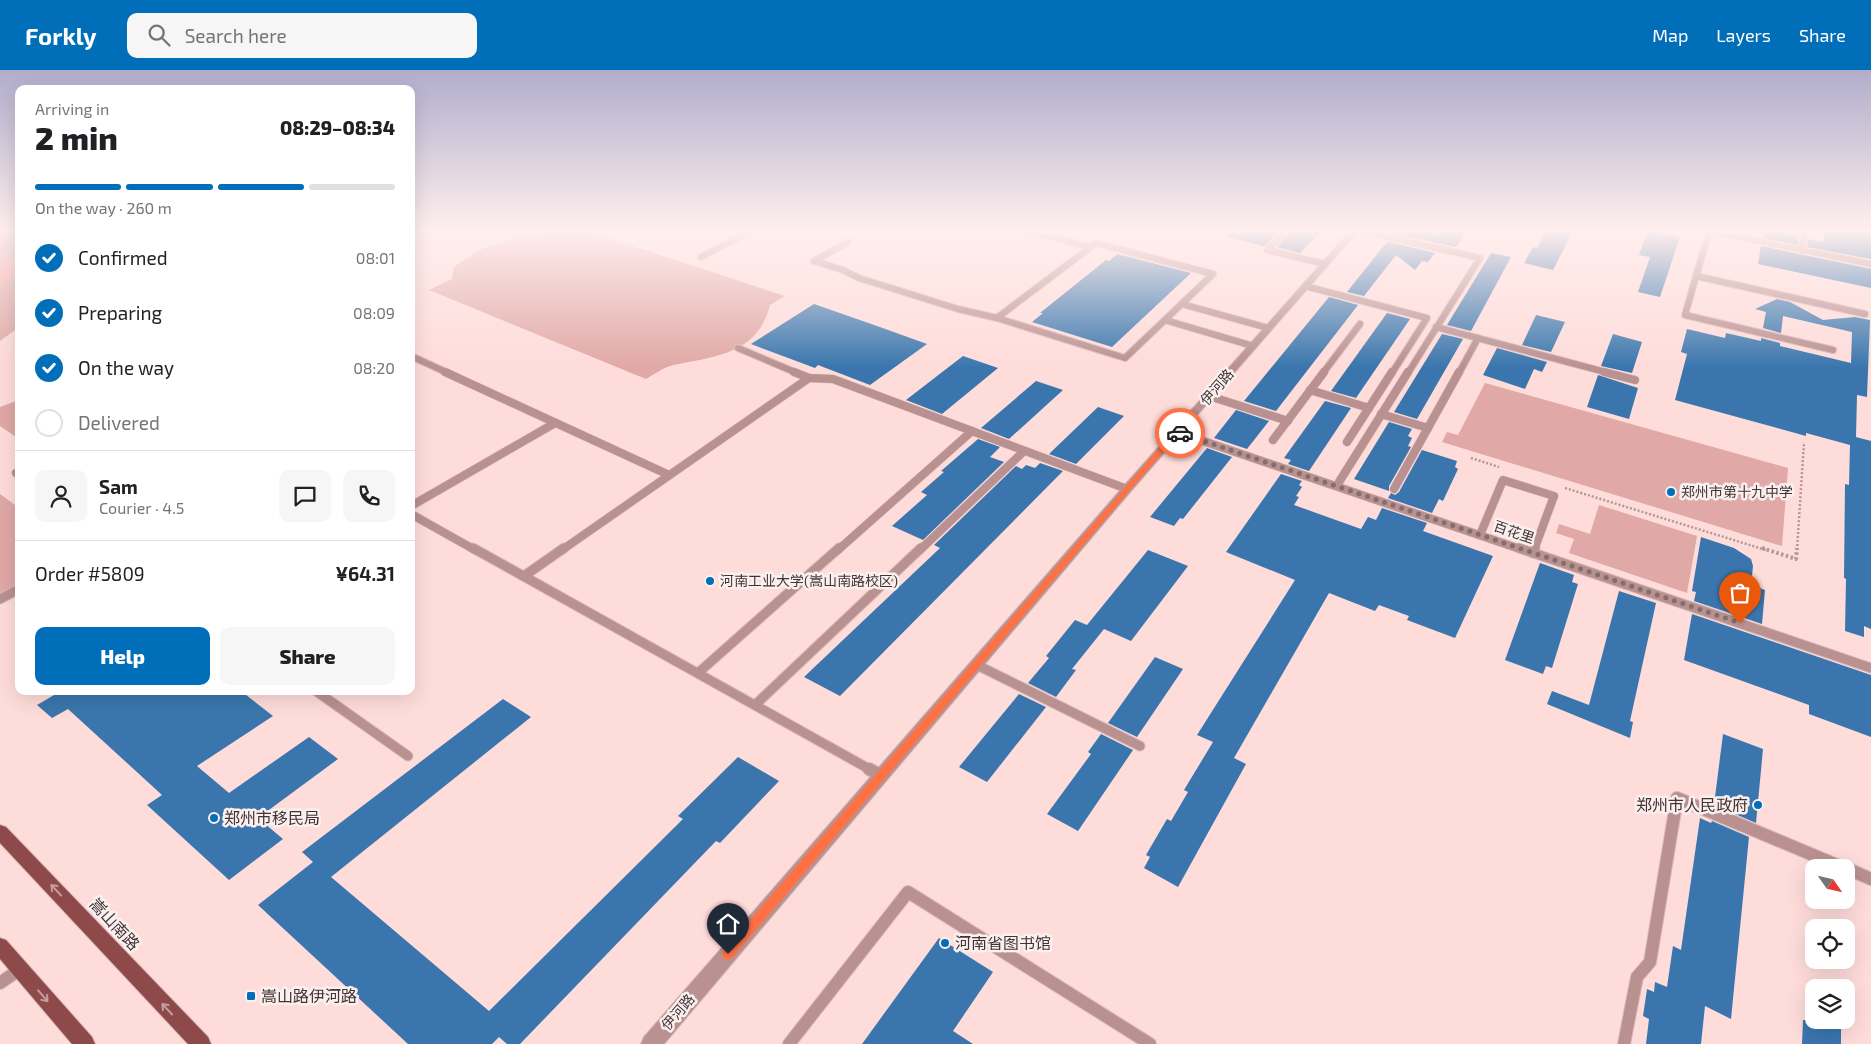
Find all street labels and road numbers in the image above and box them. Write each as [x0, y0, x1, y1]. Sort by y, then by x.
street label: 伊河路 [1196, 365, 1237, 408]
street label: 百花里 [1492, 517, 1537, 546]
street label: 嵩山南路 [87, 894, 144, 954]
street label: 伊河路 [657, 990, 698, 1033]

